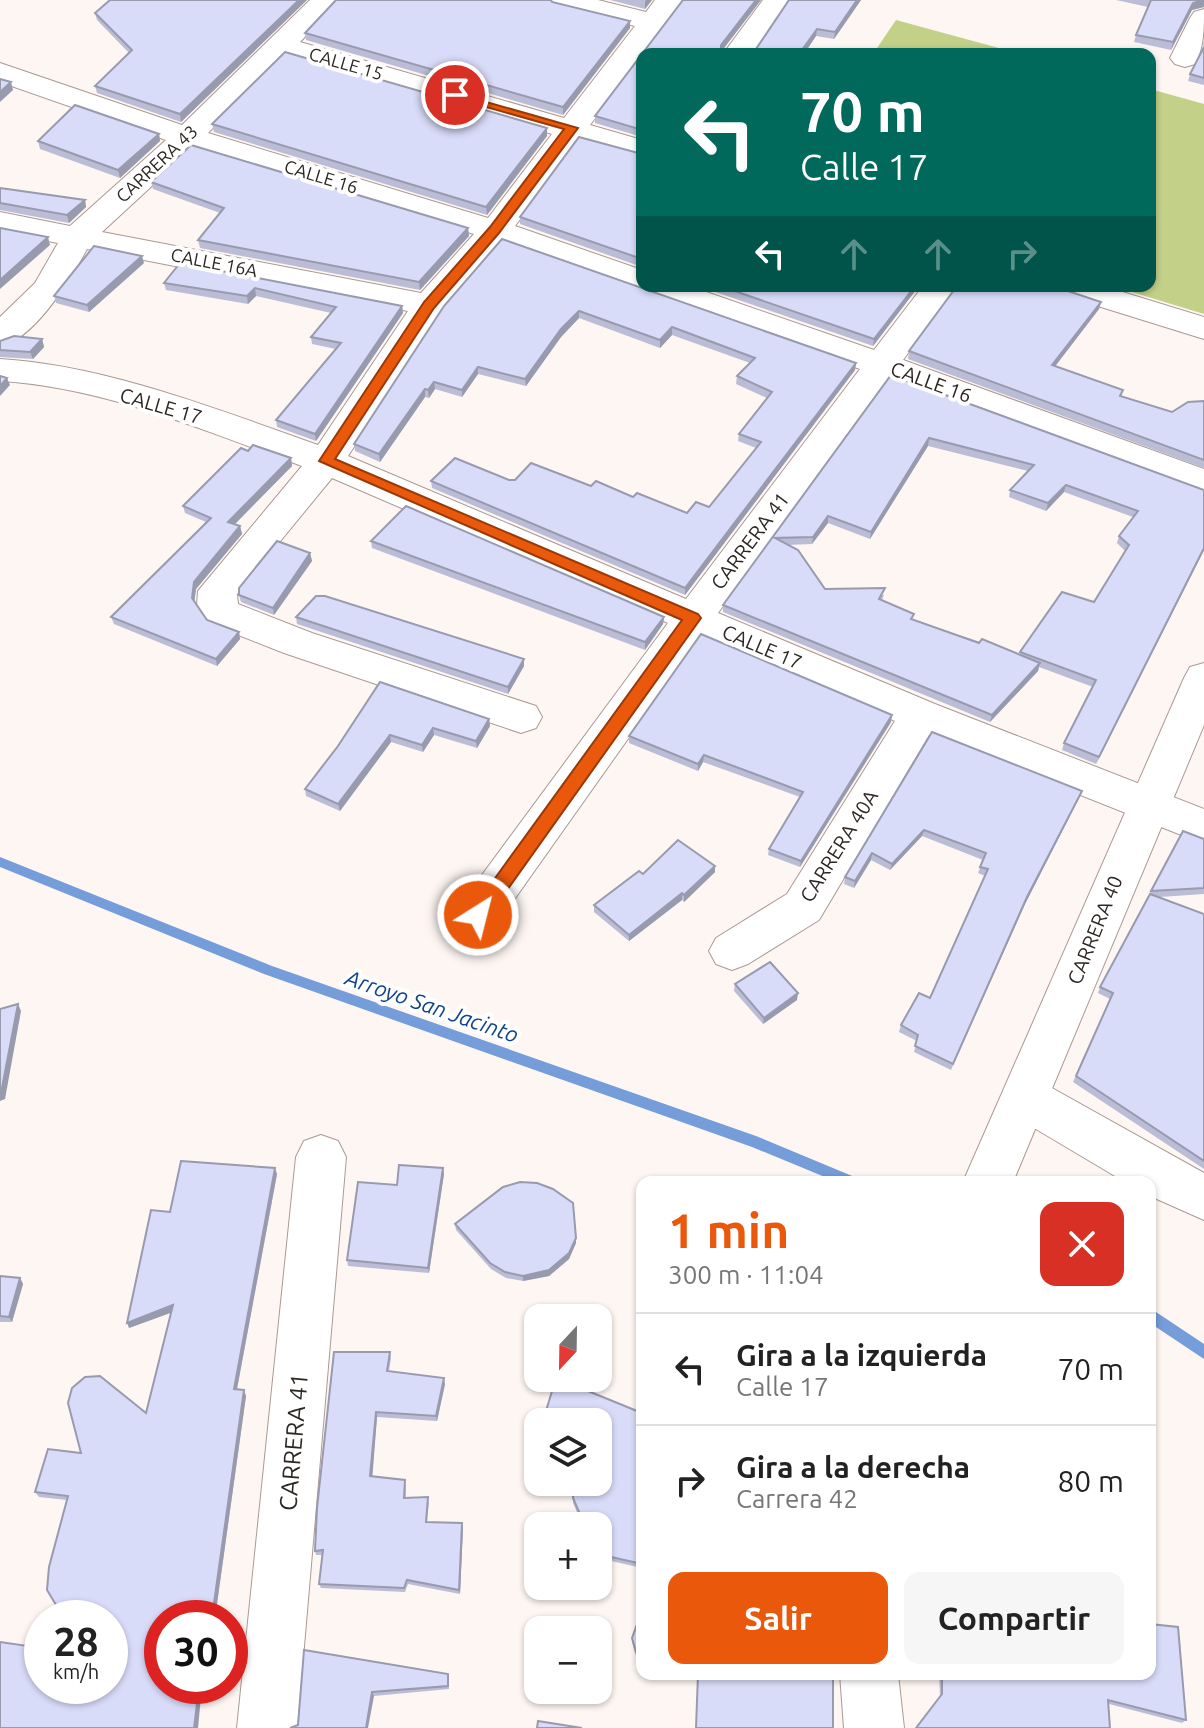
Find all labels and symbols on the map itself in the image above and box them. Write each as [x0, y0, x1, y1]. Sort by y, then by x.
street label: CALLE 15 [307, 43, 386, 83]
pin [421, 61, 489, 129]
street label: CARRERA 43 [112, 121, 201, 206]
street label: CALLE 16 [282, 155, 361, 197]
street label: CALLE 16A [169, 244, 259, 280]
street label: CALLE 16 [888, 356, 975, 407]
street label: CALLE 17 [117, 383, 205, 428]
street label: CARRERA 41 [706, 488, 793, 594]
street label: CALLE 17 [719, 619, 806, 674]
street label: CARRERA 40A [795, 785, 882, 906]
street label: CARRERA 40 [1062, 872, 1127, 987]
position arrow [436, 873, 520, 957]
water label: Arroyo San Jacinto [341, 964, 522, 1047]
north arrow [524, 1304, 612, 1392]
street label: CARRERA 41 [274, 1372, 313, 1512]
speed limit sign: 30 [144, 1600, 248, 1704]

